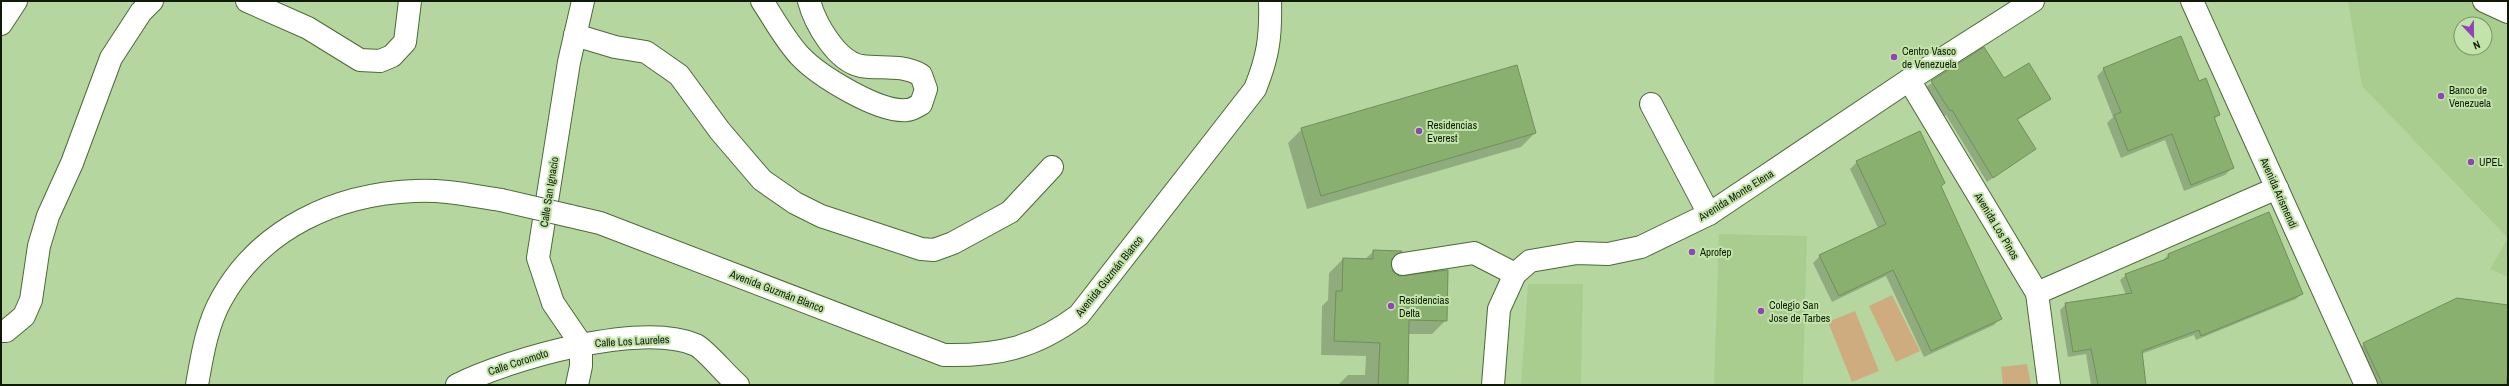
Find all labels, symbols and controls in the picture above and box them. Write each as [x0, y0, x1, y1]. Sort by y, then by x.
north arrow [2453, 16, 2493, 56]
text: N [2471, 38, 2482, 53]
place label: Centro Vasco de Venezuela [1902, 44, 1957, 71]
marker: Centro Vasco de Venezuela [1889, 52, 1899, 62]
place label: Banco de Venezuela [2449, 83, 2491, 110]
marker: Banco de Venezuela [2436, 91, 2446, 101]
place label: Residencias Everest [1427, 118, 1478, 145]
marker: Residencias Everest [1414, 126, 1424, 136]
street label: Avenida Arismendi [2257, 154, 2301, 231]
place label: UPEL [2479, 155, 2503, 169]
street label: Calle San Ignacio [537, 156, 561, 228]
marker: UPEL [2466, 157, 2476, 167]
street label: Avenida Monte Elena [1695, 166, 1776, 224]
street label: Avenida Los Pinos [1971, 189, 2023, 262]
street label: Avenida Guzmán Blanco [1072, 233, 1146, 320]
place label: Aprofep [1699, 245, 1732, 259]
marker: Aprofep [1687, 247, 1697, 257]
street label: Avenida Guzmán Blanco [727, 266, 826, 315]
place label: Residencias Delta [1399, 293, 1450, 320]
place label: Colegio San Jose de Tarbes [1769, 298, 1831, 325]
marker: Residencias Delta [1386, 301, 1396, 311]
marker: Colegio San Jose de Tarbes [1756, 306, 1766, 316]
street label: Calle Los Laureles [594, 332, 670, 350]
street label: Calle Coromoto [486, 346, 550, 378]

